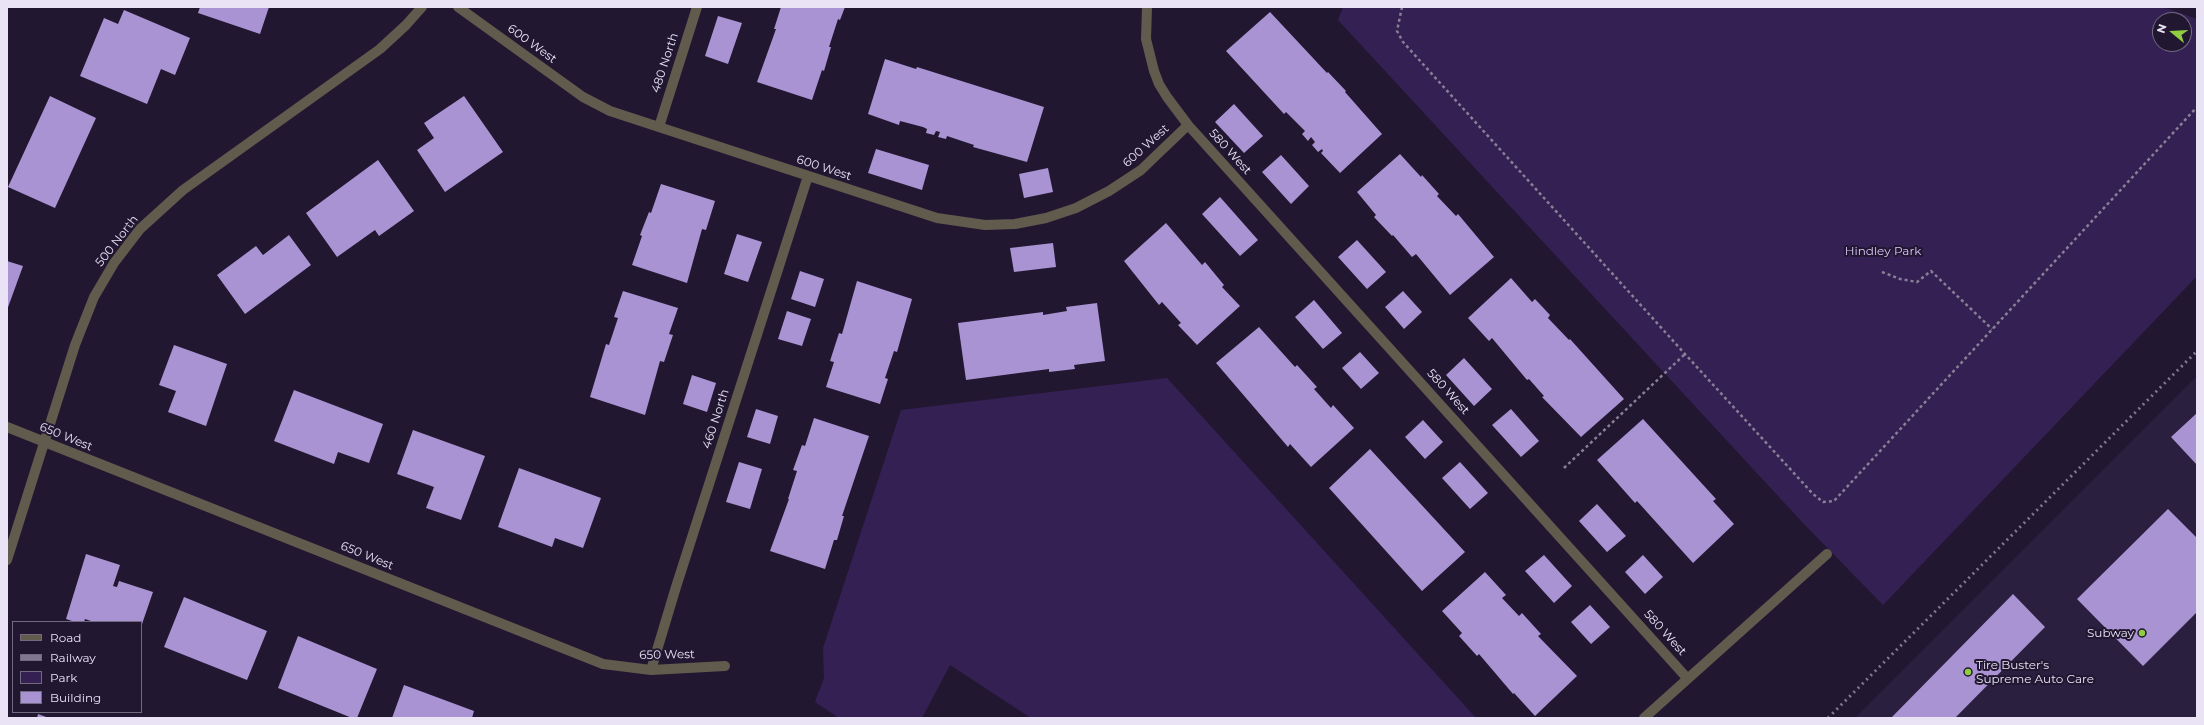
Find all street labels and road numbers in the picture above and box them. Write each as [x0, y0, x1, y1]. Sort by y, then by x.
street label: 600 West [505, 21, 559, 67]
street label: 480 North [649, 31, 681, 95]
street label: 600 West [1120, 122, 1172, 170]
street label: 580 West [1206, 126, 1254, 178]
street label: 600 West [795, 152, 853, 184]
street label: 500 North [93, 213, 141, 269]
street label: 580 West [1424, 366, 1472, 418]
street label: 460 North [700, 387, 732, 451]
street label: 650 West [37, 420, 95, 454]
street label: 650 West [338, 539, 396, 573]
street label: 580 West [1641, 607, 1689, 659]
street label: 650 West [639, 647, 695, 663]

